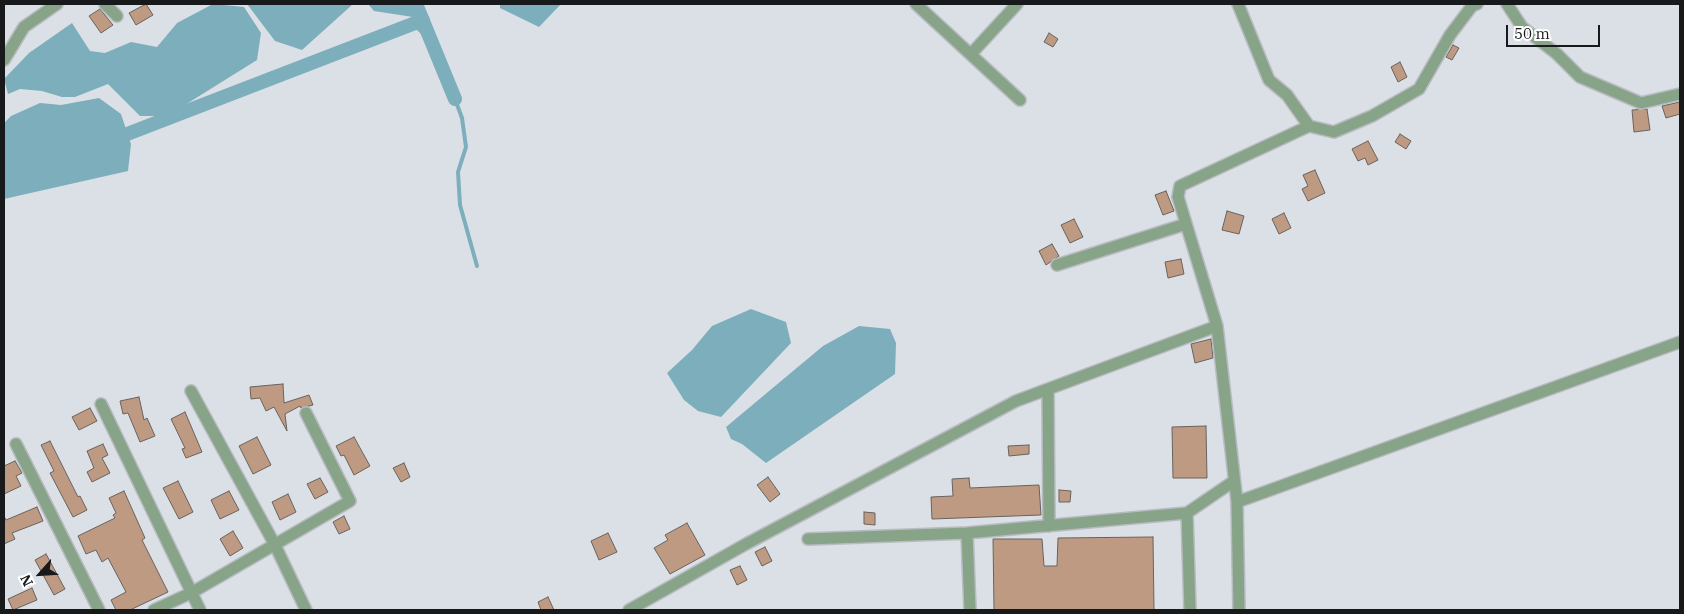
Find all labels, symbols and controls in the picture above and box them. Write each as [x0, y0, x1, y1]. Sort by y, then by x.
scale bar [1509, 15, 1603, 47]
text: 50 m [1514, 24, 1550, 43]
north arrow [15, 549, 65, 599]
text: N [16, 572, 37, 590]

